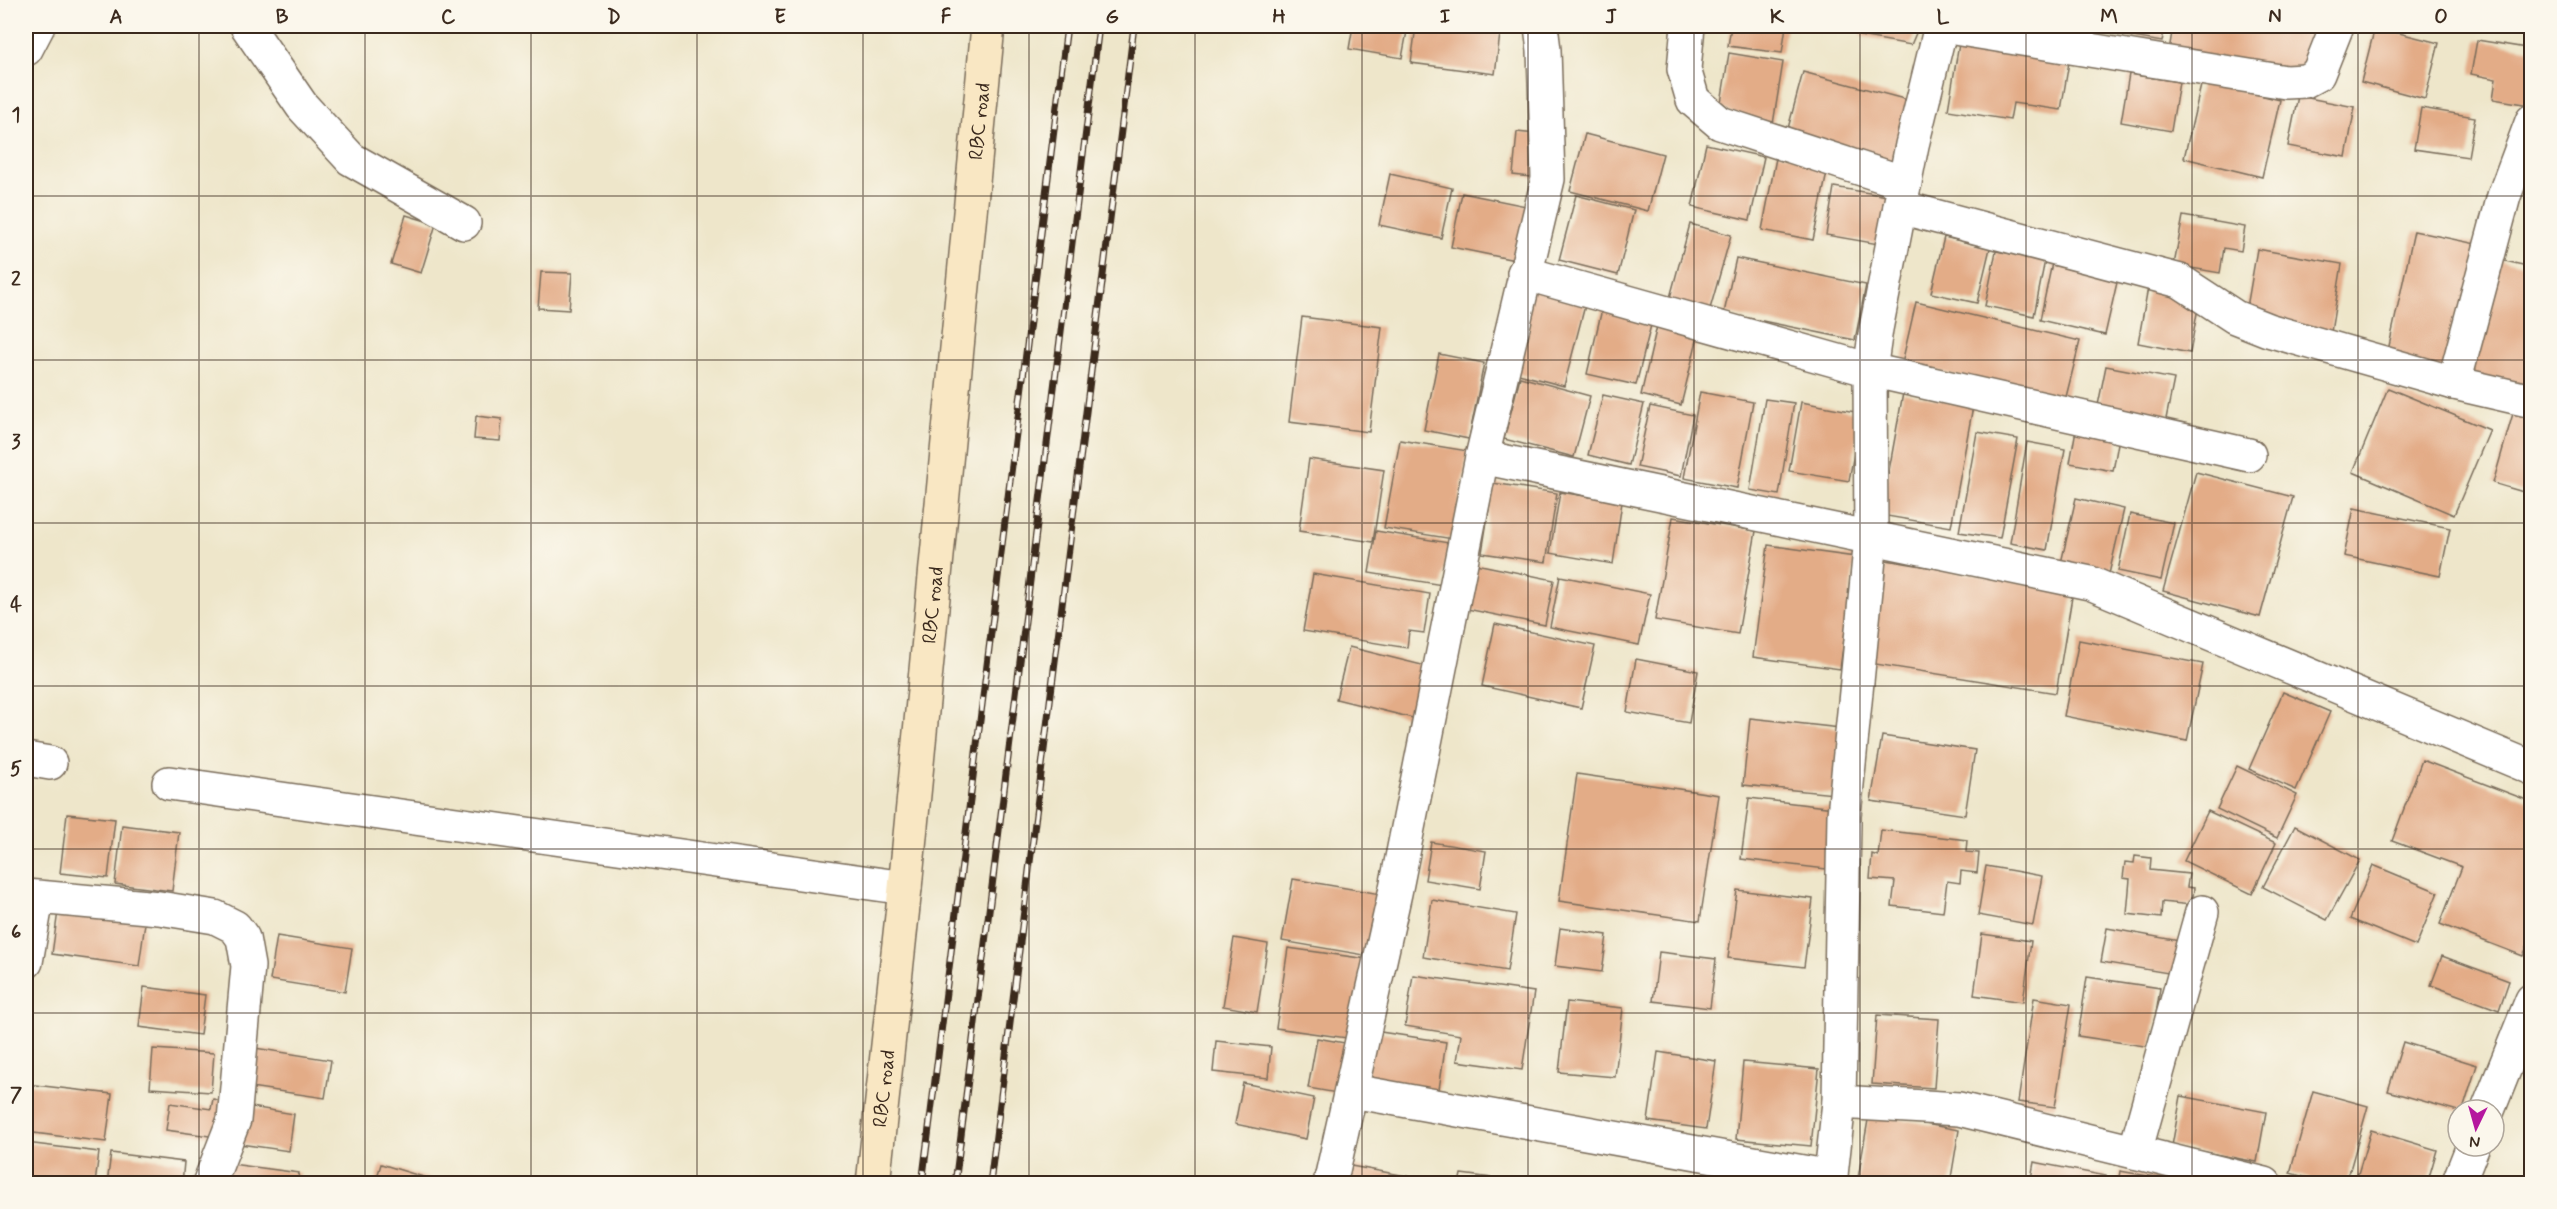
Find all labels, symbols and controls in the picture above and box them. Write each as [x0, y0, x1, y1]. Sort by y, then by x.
text: A [109, 4, 123, 31]
text: B [276, 4, 289, 31]
text: C [441, 4, 456, 31]
text: D [607, 4, 621, 31]
text: E [774, 4, 786, 31]
text: F [941, 4, 952, 31]
text: G [1105, 4, 1119, 31]
text: H [1272, 4, 1286, 31]
text: I [1440, 4, 1450, 31]
text: J [1605, 4, 1617, 31]
text: K [1770, 4, 1785, 31]
text: L [1937, 4, 1950, 31]
text: M [2100, 4, 2118, 31]
text: N [2268, 4, 2282, 31]
text: O [2434, 4, 2448, 31]
street label: RBC road [963, 82, 997, 161]
text: 1 [12, 102, 20, 129]
text: 2 [11, 266, 21, 293]
text: 3 [11, 429, 21, 456]
street label: RBC road [917, 565, 951, 645]
text: 4 [10, 592, 22, 619]
text: 5 [10, 756, 22, 783]
text: 6 [11, 919, 21, 946]
street label: RBC road [867, 1049, 902, 1129]
text: 7 [10, 1082, 22, 1109]
north arrow [2446, 1098, 2506, 1158]
text: N [2469, 1131, 2481, 1152]

